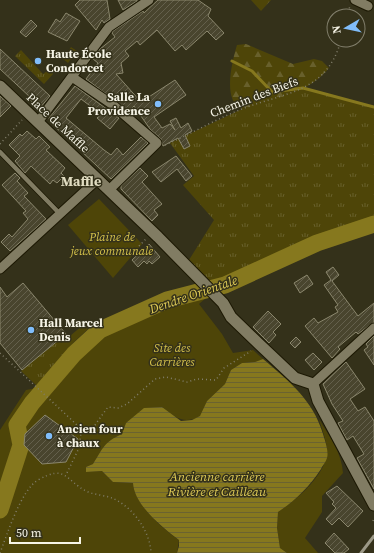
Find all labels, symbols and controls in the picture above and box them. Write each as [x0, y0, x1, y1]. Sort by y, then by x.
north arrow [326, 8, 366, 48]
text: N [329, 24, 345, 35]
place label: Haute École Condorcet [46, 46, 112, 76]
marker: Haute École Condorcet [33, 56, 43, 66]
street label: Chemin des Biefs [208, 73, 300, 121]
place label: Salle La Providence [87, 89, 151, 119]
street label: Place de Maffle [23, 90, 93, 156]
marker: Salle La Providence [153, 99, 163, 109]
district label: Maffle [61, 171, 101, 191]
park label: Plaine de jeux communale [69, 229, 153, 259]
water label: Dendre Orientale [146, 271, 240, 318]
place label: Hall Marcel Denis [39, 315, 103, 345]
marker: Hall Marcel Denis [26, 325, 36, 335]
park label: Site des Carrières [149, 340, 195, 370]
place label: Ancien four à chaux [57, 421, 123, 451]
marker: Ancien four à chaux [44, 431, 54, 441]
water label: Ancienne carrière Rivière et Cailleau [167, 468, 267, 500]
scale bar [10, 519, 80, 545]
text: 50 m [16, 525, 42, 541]

